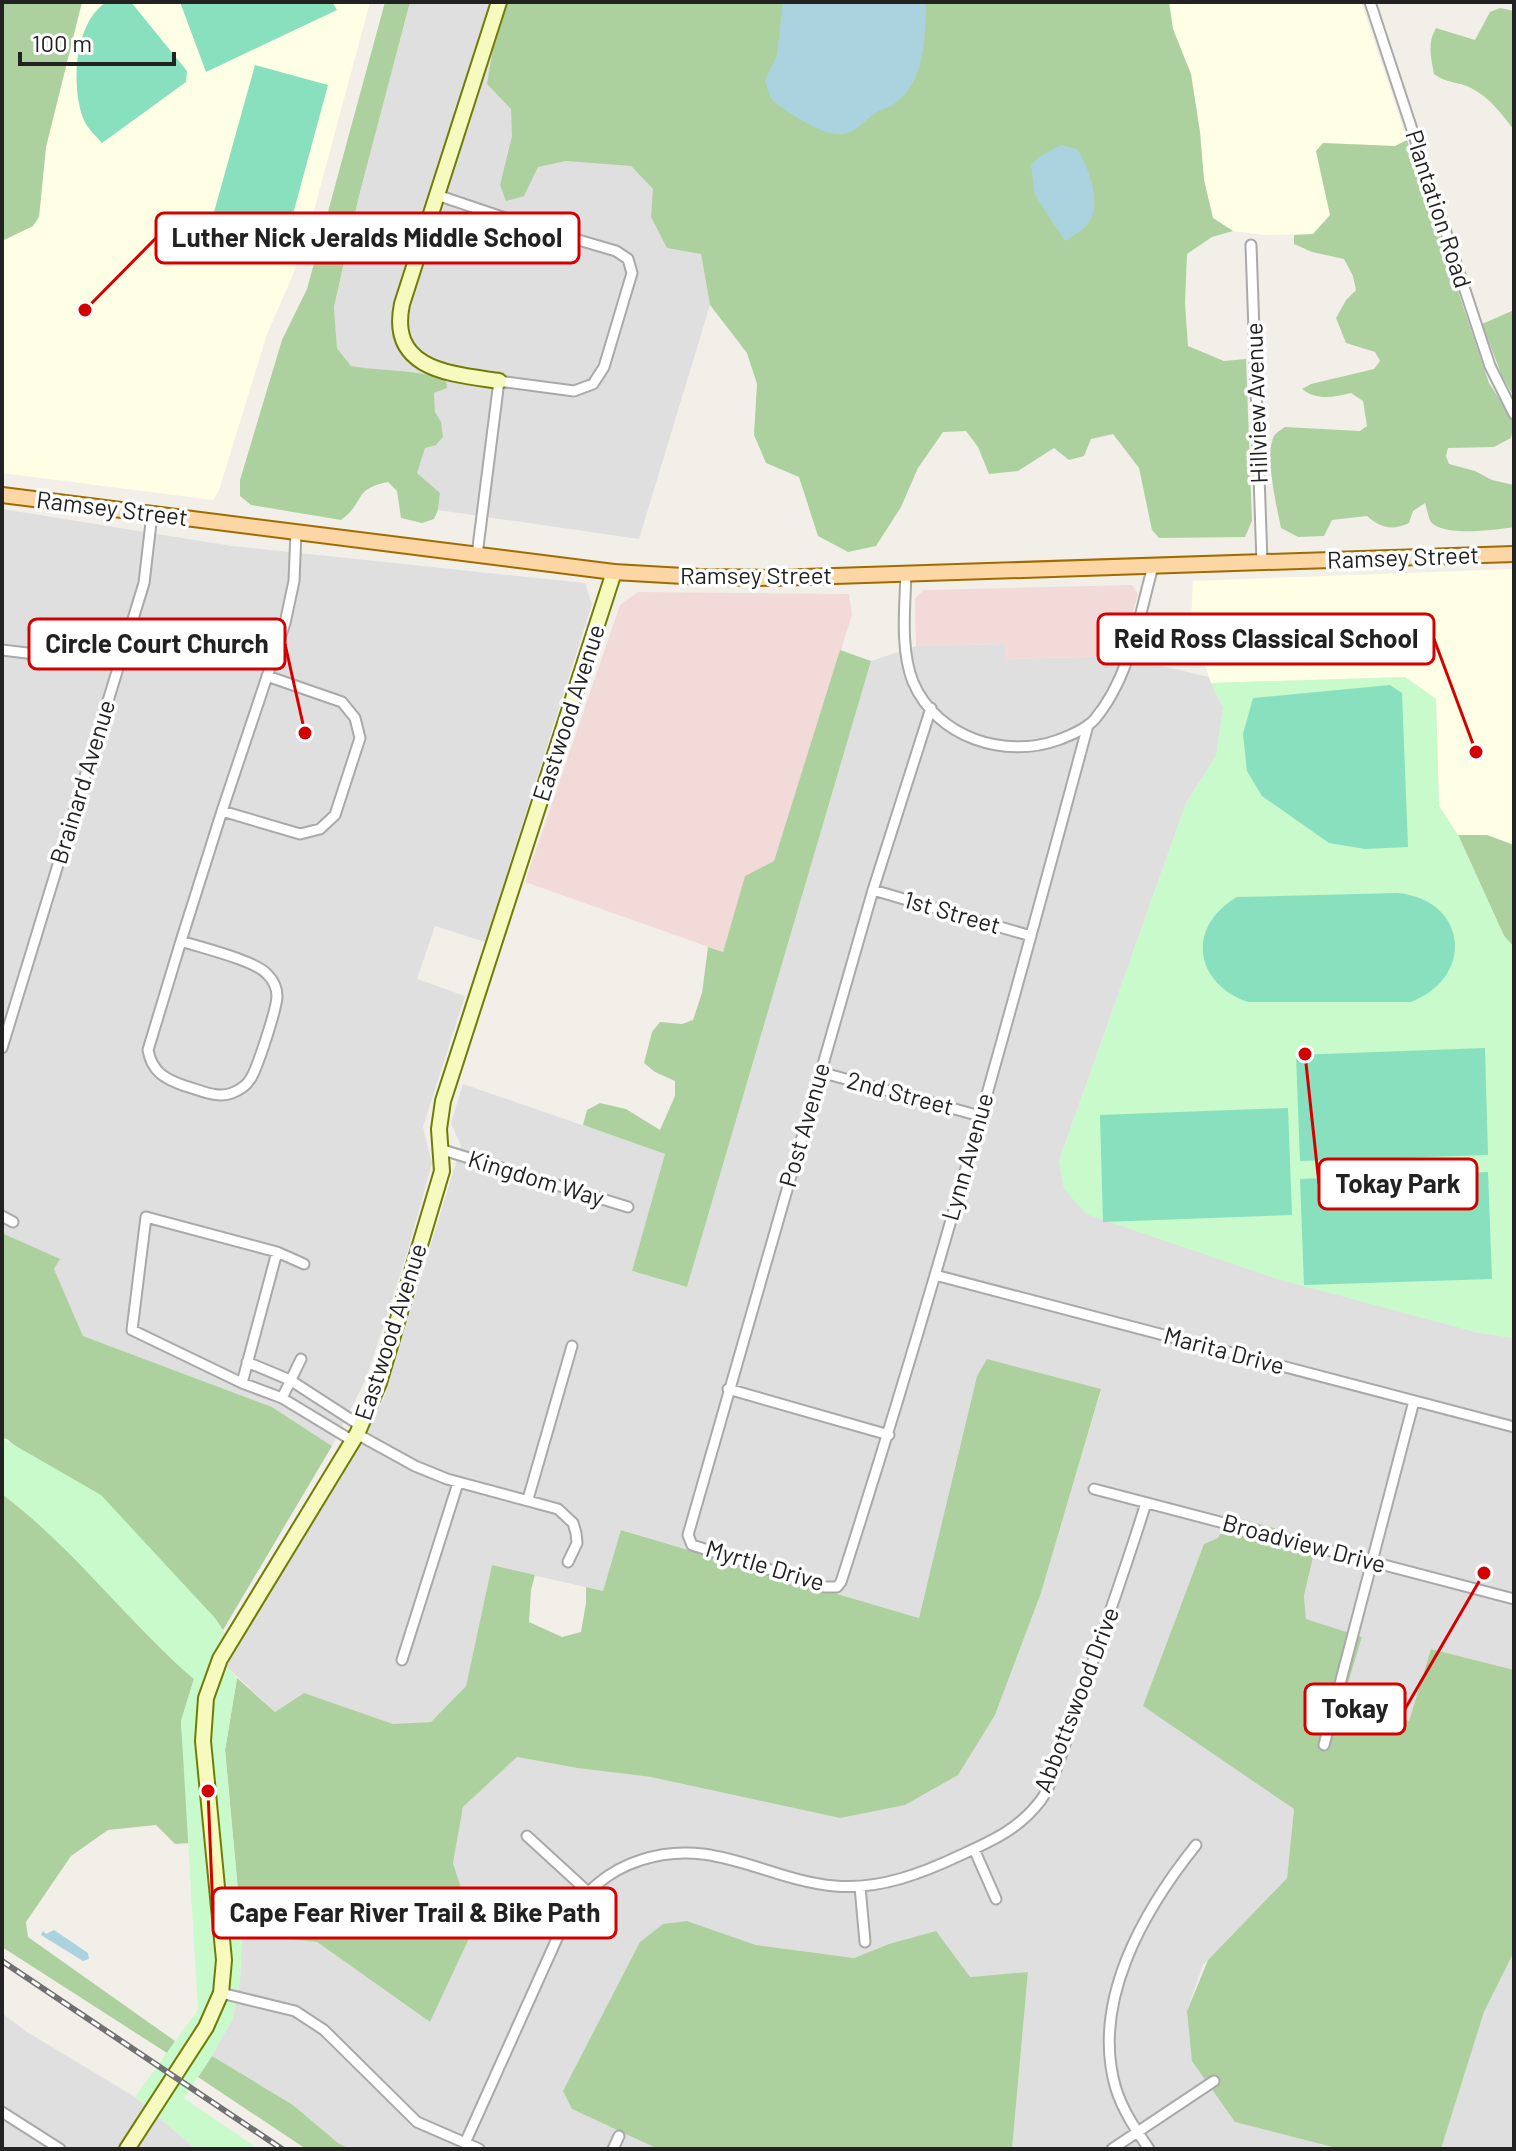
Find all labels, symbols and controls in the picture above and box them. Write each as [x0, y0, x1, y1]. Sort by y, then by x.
scale bar [20, 16, 174, 66]
text: 100 m [32, 28, 92, 57]
street label: Plantation Road [1400, 126, 1479, 291]
callout: Luther Nick Jeralds Middle School [156, 213, 579, 263]
text: Luther Nick Jeralds Middle School [172, 221, 562, 252]
street label: Hillview Avenue [1238, 322, 1273, 484]
street label: Ramsey Street [35, 484, 189, 531]
street label: Ramsey Street [1326, 539, 1480, 574]
street label: Ramsey Street [680, 560, 832, 589]
callout: Reid Ross Classical School [1098, 614, 1434, 664]
callout: Circle Court Church [29, 619, 285, 669]
street label: Eastwood Avenue [525, 620, 610, 805]
text: Reid Ross Classical School [1114, 622, 1418, 653]
text: Circle Court Church [45, 627, 269, 658]
street label: Brainard Avenue [43, 696, 120, 867]
street label: 1st Street [901, 884, 1004, 939]
street label: Post Avenue [772, 1059, 835, 1190]
street label: 2nd Street [844, 1064, 957, 1121]
street label: Lynn Avenue [935, 1089, 999, 1224]
street label: Kingdom Way [465, 1143, 608, 1212]
callout: Tokay Park [1319, 1159, 1477, 1209]
text: Tokay Park [1335, 1167, 1461, 1198]
street label: Eastwood Avenue [347, 1239, 432, 1424]
street label: Marita Drive [1161, 1320, 1288, 1380]
street label: Broadview Drive [1220, 1507, 1389, 1578]
street label: Myrtle Drive [703, 1533, 828, 1596]
street label: Abbottswood Drive [1027, 1603, 1124, 1796]
callout: Tokay [1305, 1684, 1405, 1734]
text: Tokay [1321, 1692, 1389, 1723]
callout: Cape Fear River Trail & Bike Path [213, 1888, 616, 1938]
text: Cape Fear River Trail & Bike Path [230, 1896, 600, 1927]

